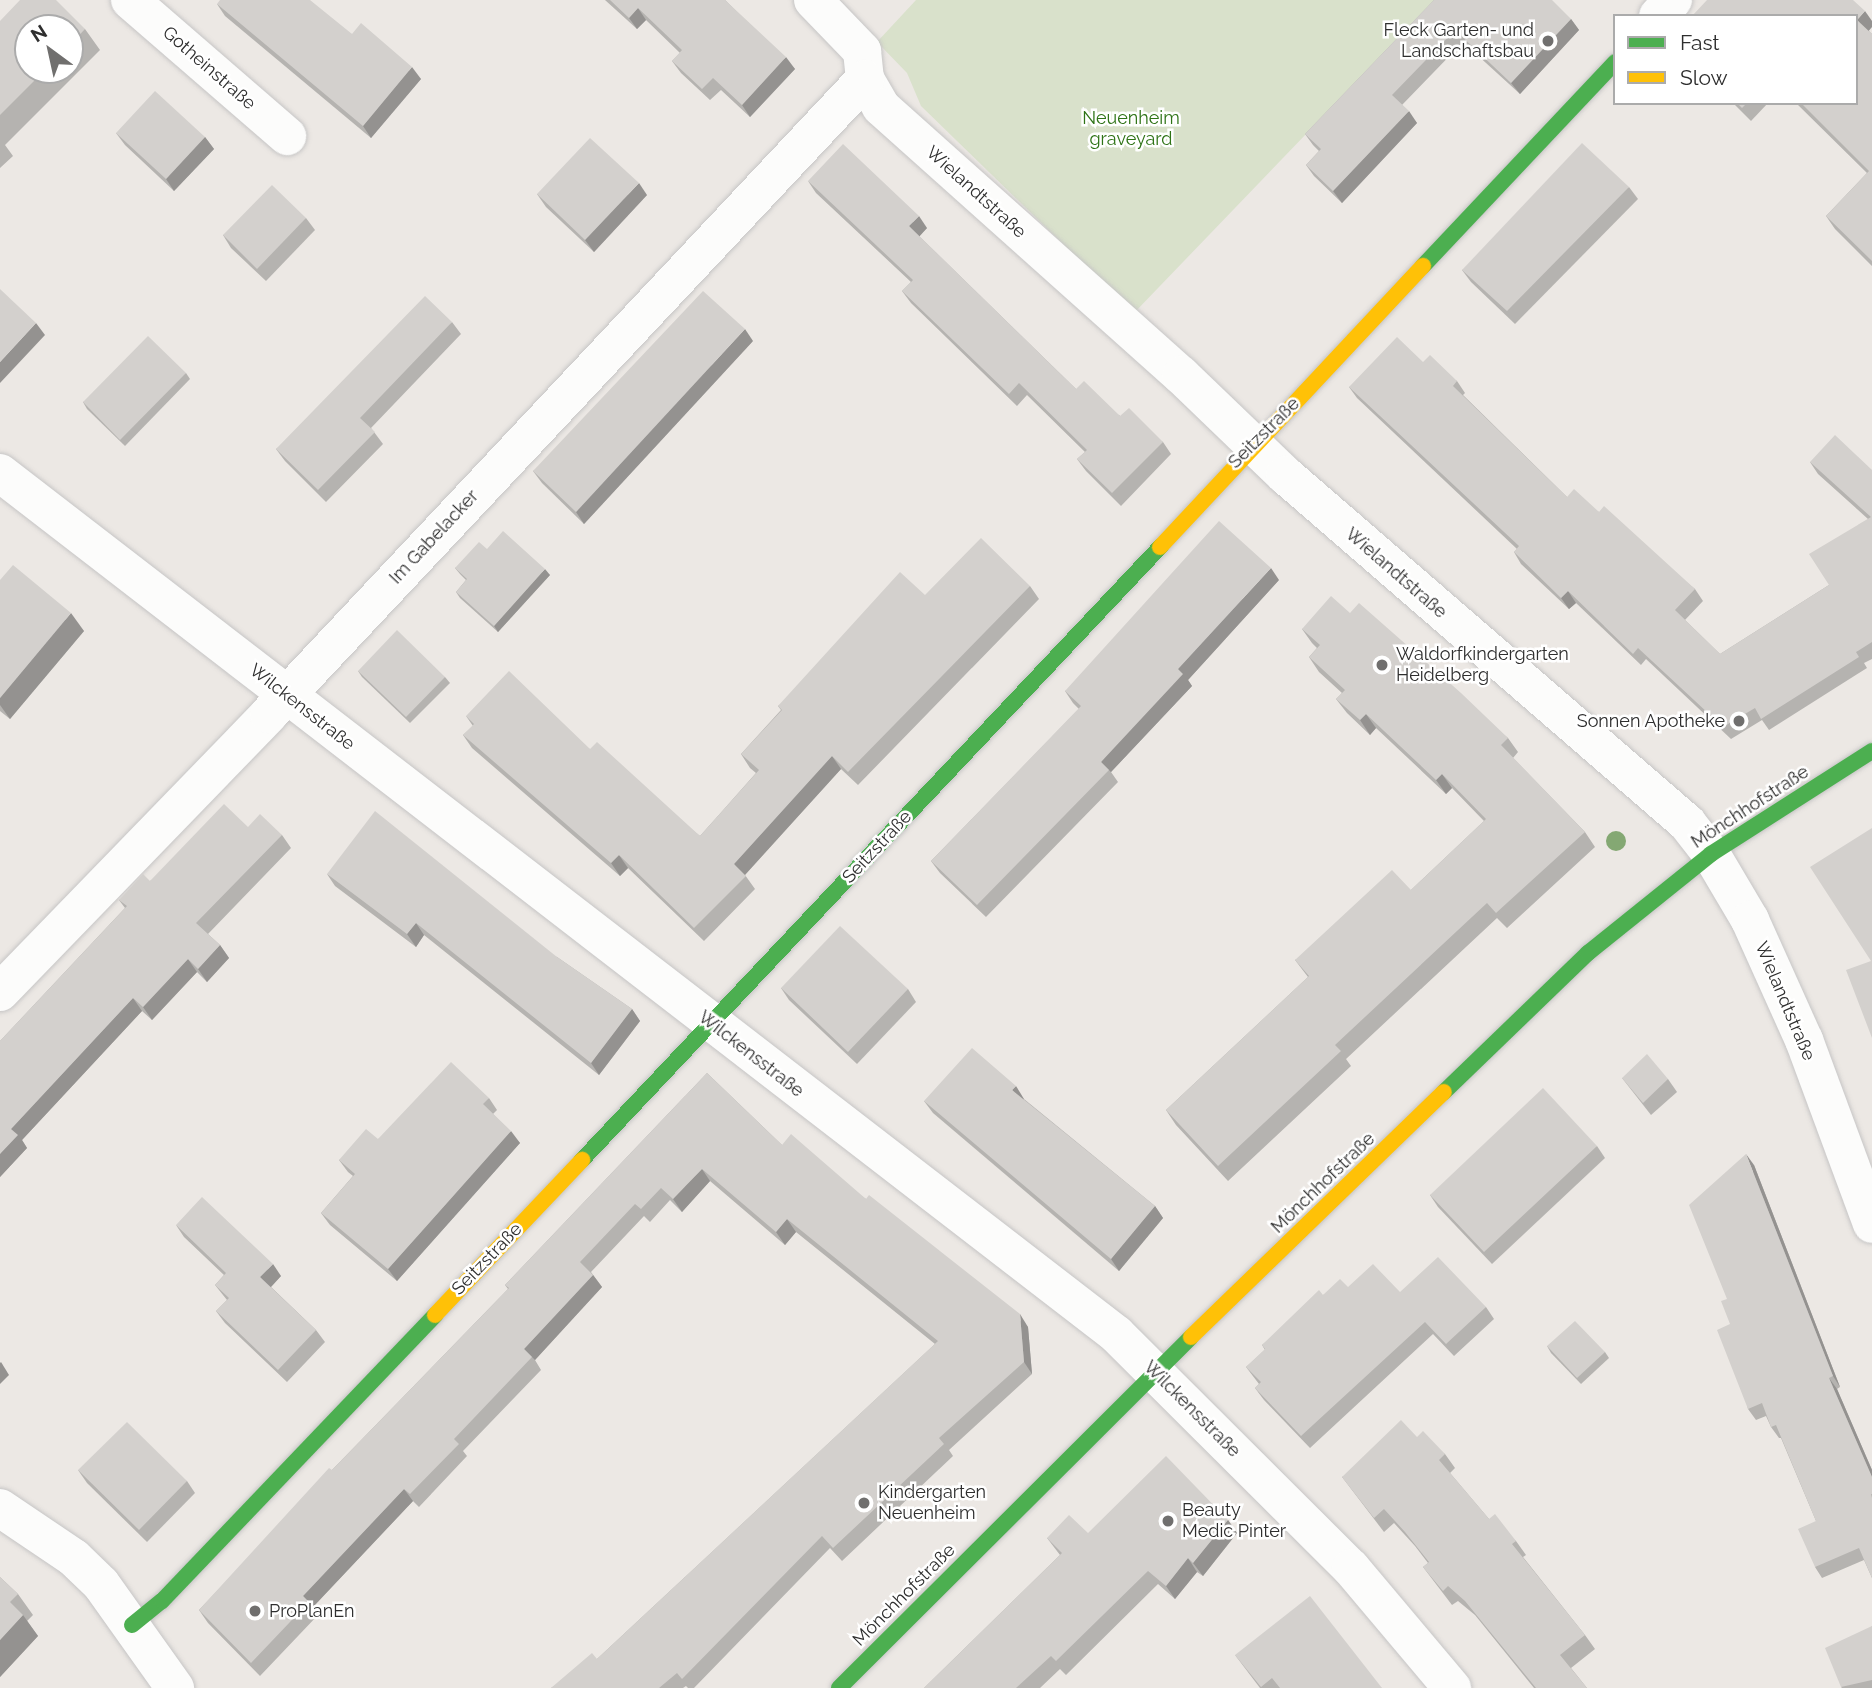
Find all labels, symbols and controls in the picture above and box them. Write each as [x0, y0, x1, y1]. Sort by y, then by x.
north arrow [14, 14, 84, 84]
legend [1613, 14, 1858, 105]
text: N [27, 20, 51, 46]
place label: Fleck Garten- und Landschaftsbau [1383, 20, 1534, 62]
street label: Gotheinstraße [158, 22, 260, 114]
text: Fast [1680, 30, 1720, 55]
marker: Fleck Garten- und Landschaftsbau [1540, 33, 1556, 49]
text: Slow [1680, 65, 1728, 90]
park label: Neuenheim graveyard [1082, 108, 1180, 150]
street label: Wielandtstraße [922, 141, 1030, 243]
street label: Seitzstraße [1224, 393, 1304, 473]
street label: Im Gabelacker [385, 486, 483, 588]
street label: Wielandtstraße [1341, 523, 1451, 623]
place label: Waldorfkindergarten Heidelberg [1396, 644, 1569, 686]
marker: Waldorfkindergarten Heidelberg [1374, 657, 1390, 673]
street label: Wilckensstraße [245, 659, 359, 755]
place label: Sonnen Apotheke [1576, 710, 1725, 732]
marker: Sonnen Apotheke [1731, 713, 1747, 729]
street label: Mönchhofstraße [1687, 761, 1813, 853]
street label: Seitzstraße [838, 806, 916, 888]
street label: Wielandtstraße [1750, 938, 1820, 1064]
street label: Wilckensstraße [694, 1006, 808, 1102]
street label: Mönchhofstraße [1267, 1128, 1379, 1238]
street label: Seitzstraße [447, 1219, 527, 1299]
street label: Wilckensstraße [1139, 1356, 1245, 1462]
place label: Kindergarten Neuenheim [878, 1482, 986, 1524]
marker: Kindergarten Neuenheim [856, 1495, 872, 1511]
place label: Beauty Medic Pinter [1182, 1500, 1286, 1542]
marker: Beauty Medic Pinter [1160, 1513, 1176, 1529]
street label: Mönchhofstraße [848, 1539, 960, 1651]
place label: ProPlanEn [269, 1600, 355, 1622]
marker: ProPlanEn [247, 1603, 263, 1619]

